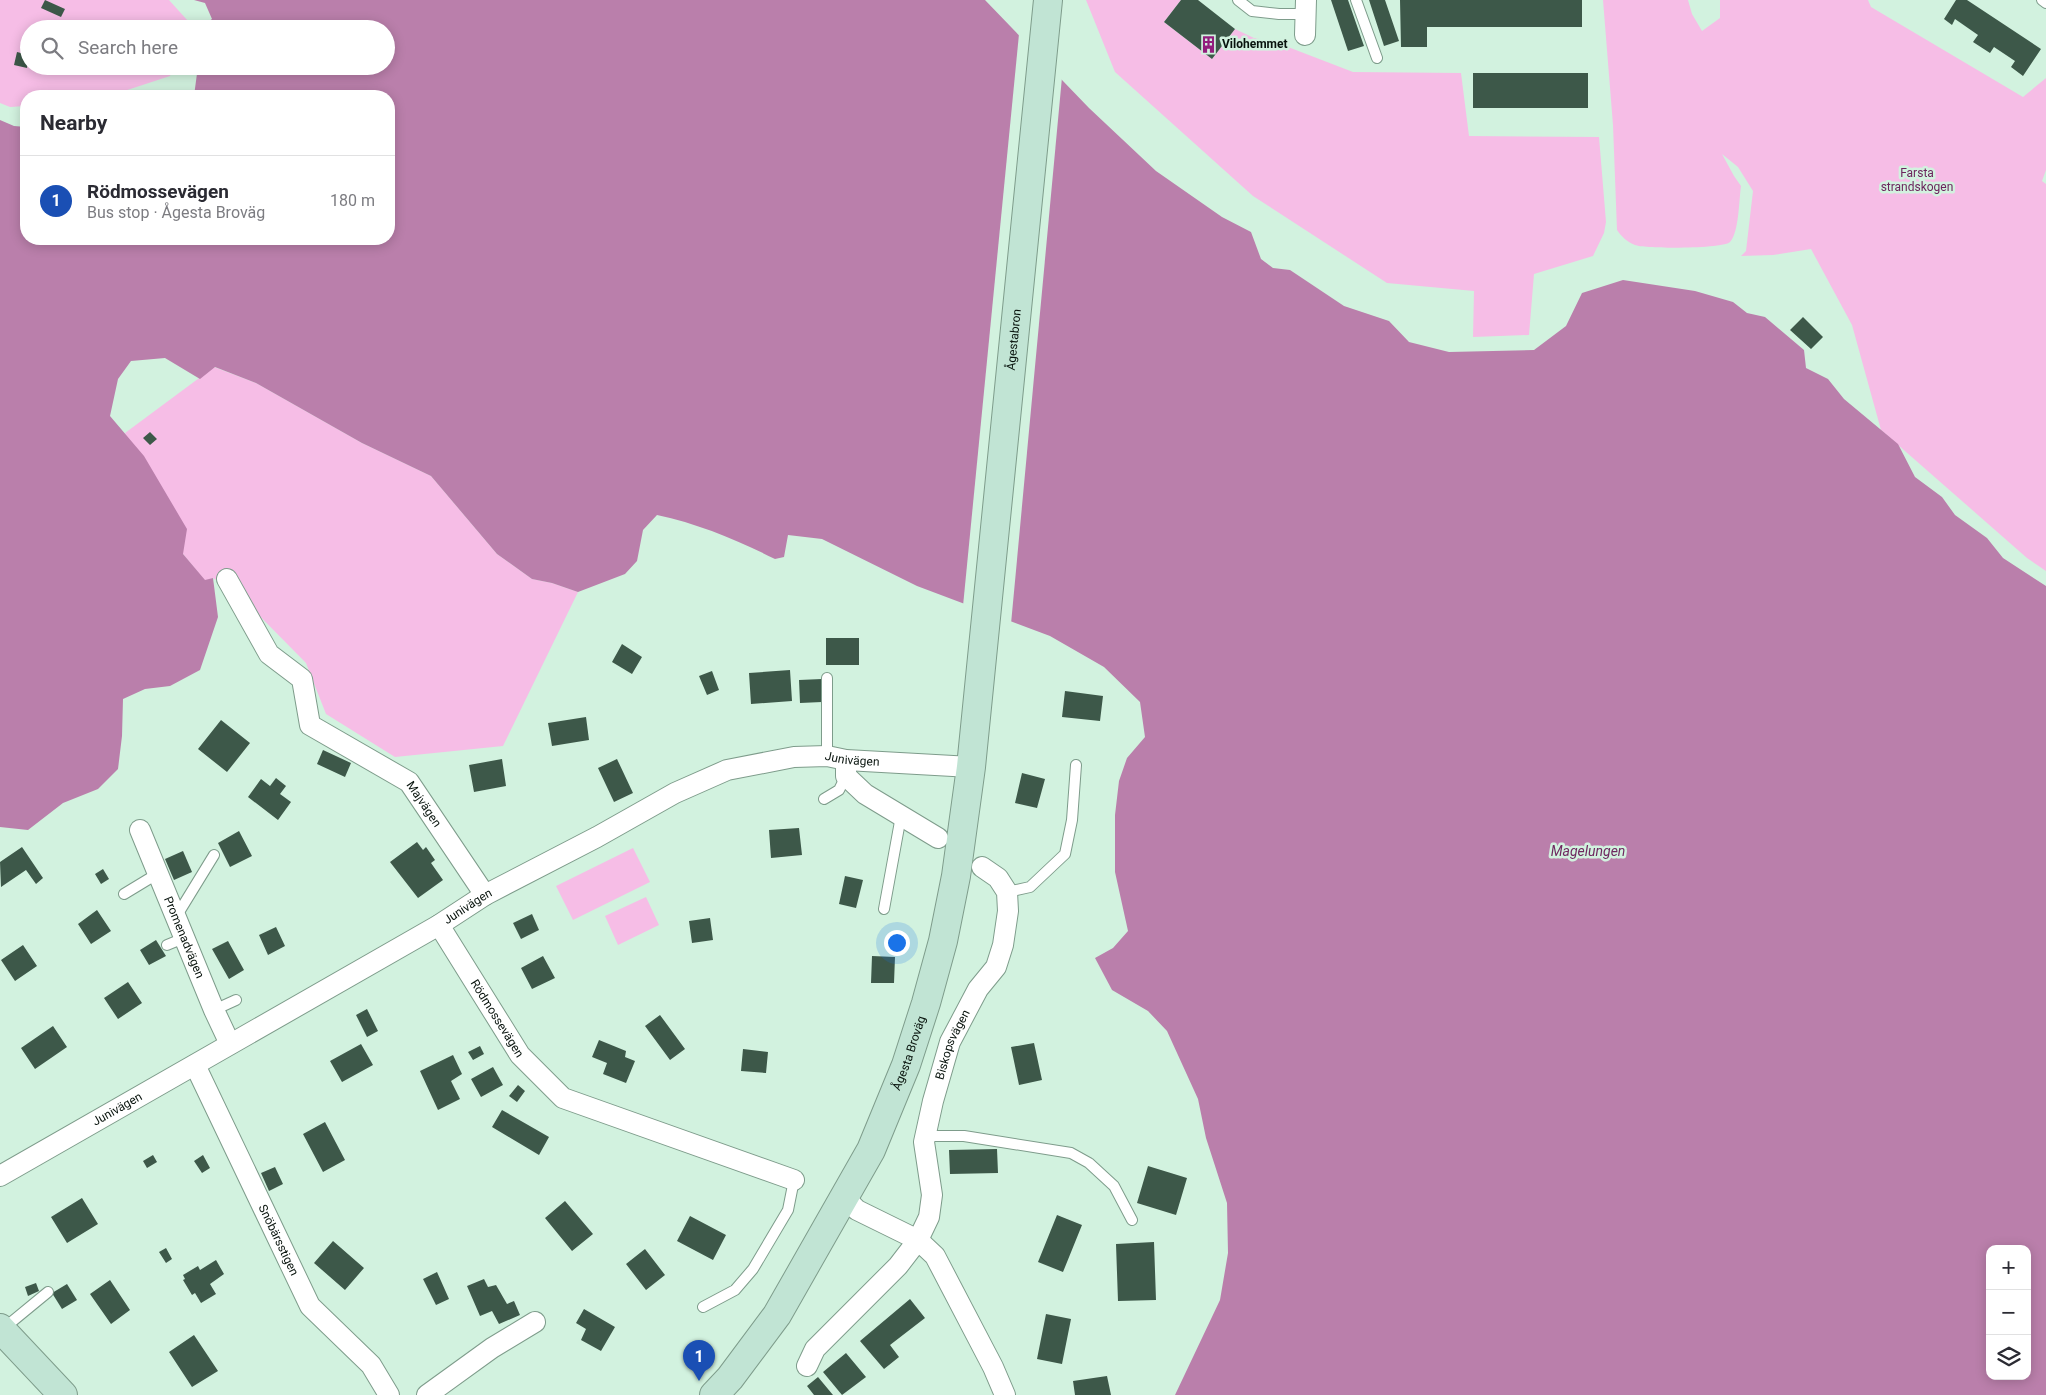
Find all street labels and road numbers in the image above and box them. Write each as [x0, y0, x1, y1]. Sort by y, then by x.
street label: Ågestabron [1002, 308, 1024, 371]
street label: Junivägen [824, 749, 880, 769]
street label: Majvägen [404, 779, 444, 830]
street label: Junivägen [441, 886, 494, 927]
street label: Promenadvägen [161, 894, 207, 980]
street label: Rödmossevägen [468, 977, 527, 1060]
street label: Biskopsvägen [933, 1007, 973, 1081]
street label: Ågesta Broväg [888, 1014, 928, 1092]
street label: Junivägen [90, 1089, 144, 1129]
street label: Snöbärsstigen [256, 1202, 301, 1278]

